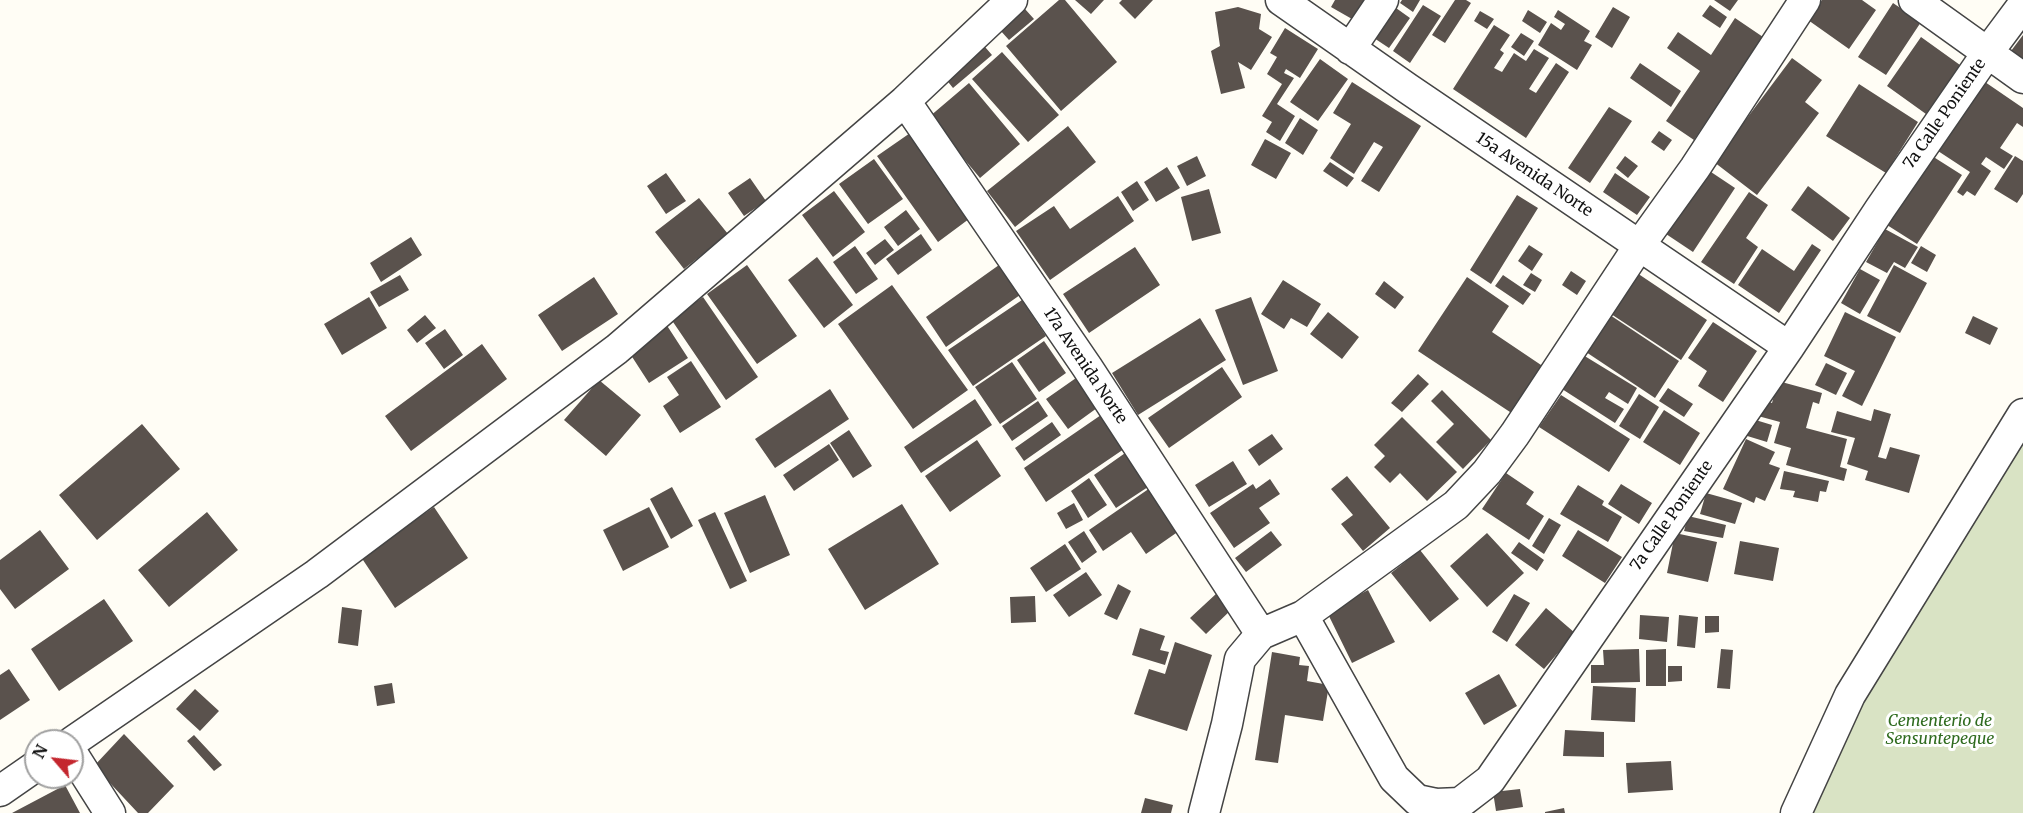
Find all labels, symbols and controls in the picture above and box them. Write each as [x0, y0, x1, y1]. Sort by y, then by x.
street label: 7a Calle Poniente [1900, 55, 1990, 173]
street label: 15a Avenida Norte [1472, 129, 1596, 221]
street label: 17a Avenida Norte [1039, 304, 1131, 428]
street label: 7a Calle Poniente [1627, 457, 1717, 575]
park label: Cementerio de Sensuntepeque [1886, 711, 1994, 749]
north arrow [24, 729, 84, 789]
text: N [28, 741, 52, 762]

